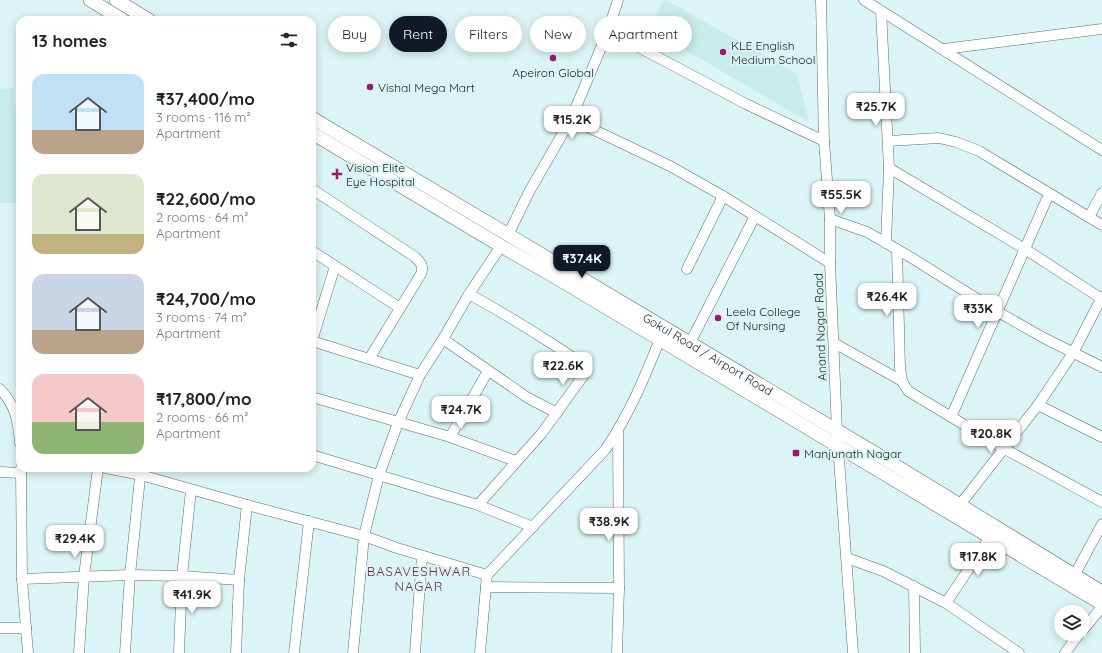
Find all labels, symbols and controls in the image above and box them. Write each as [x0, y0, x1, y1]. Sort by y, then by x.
chip: Buy [328, 16, 381, 52]
chip: Rent [389, 16, 447, 52]
chip: Filters [455, 16, 522, 52]
chip: New [530, 16, 586, 52]
chip: Apartment [594, 16, 692, 52]
icon: filters [278, 29, 300, 51]
text: 13 homes [32, 30, 107, 51]
place label: KLE English Medium School [731, 38, 816, 67]
marker: KLE English Medium School [718, 47, 728, 57]
marker: Apeiron Global [548, 53, 558, 63]
place label: Apeiron Global [512, 65, 594, 80]
place label: Vishal Mega Mart [378, 80, 475, 95]
marker: Vishal Mega Mart [365, 82, 375, 92]
text: ₹37,400/mo [156, 88, 255, 109]
icon: home [64, 90, 112, 138]
pin: ₹25.7K [843, 93, 909, 127]
text: ₹25.7K [856, 98, 896, 114]
pin: ₹15.2K [539, 106, 605, 140]
text: 3 rooms · 116 m² [156, 109, 251, 125]
text: ₹15.2K [553, 111, 591, 127]
text: Apartment [156, 125, 221, 141]
place label: Vision Elite Eye Hospital [346, 160, 415, 189]
marker: Vision Elite Eye Hospital [331, 168, 343, 180]
pin: ₹55.5K [808, 181, 874, 215]
text: ₹55.5K [821, 186, 861, 202]
text: ₹22,600/mo [156, 188, 256, 209]
icon: home [64, 190, 112, 238]
text: 2 rooms · 64 m² [156, 209, 248, 225]
text: Apartment [156, 225, 221, 241]
pin: ₹37.4K [549, 245, 615, 279]
text: ₹37.4K [562, 250, 602, 266]
street label: Anand Nagar Road [811, 273, 829, 381]
pin: ₹26.4K [854, 283, 920, 317]
text: ₹24,700/mo [156, 288, 256, 309]
text: ₹26.4K [867, 288, 907, 304]
icon: home [64, 290, 112, 338]
pin: ₹33K [954, 295, 1002, 329]
text: ₹33K [963, 300, 993, 316]
place label: Leela College Of Nursing [726, 304, 801, 333]
text: 3 rooms · 74 m² [156, 309, 247, 325]
street label: Gokul Road / Airport Road [640, 309, 776, 398]
marker: Leela College Of Nursing [713, 313, 723, 323]
text: Apartment [156, 325, 221, 341]
pin: ₹22.6K [530, 352, 596, 386]
text: ₹22.6K [543, 357, 583, 373]
text: ₹17,800/mo [156, 388, 252, 409]
icon: home [64, 390, 112, 438]
pin: ₹24.7K [428, 396, 494, 430]
text: ₹24.7K [440, 401, 482, 417]
text: 2 rooms · 66 m² [156, 409, 248, 425]
pin: ₹20.8K [958, 420, 1024, 454]
text: Apartment [156, 425, 221, 441]
text: ₹20.8K [970, 425, 1012, 441]
place label: Manjunath Nagar [804, 446, 902, 461]
marker: Manjunath Nagar [791, 448, 801, 458]
pin: ₹38.9K [576, 508, 642, 542]
text: ₹38.9K [589, 513, 629, 529]
pin: ₹29.4K [42, 525, 108, 559]
text: ₹29.4K [55, 530, 95, 546]
pin: ₹17.8K [945, 543, 1011, 577]
text: ₹17.8K [959, 548, 997, 564]
district label: BASAVESHWAR NAGAR [367, 563, 471, 594]
pin: ₹41.9K [159, 581, 225, 615]
text: ₹41.9K [173, 586, 211, 602]
map controls [1054, 605, 1090, 641]
button: layers [1054, 605, 1090, 641]

